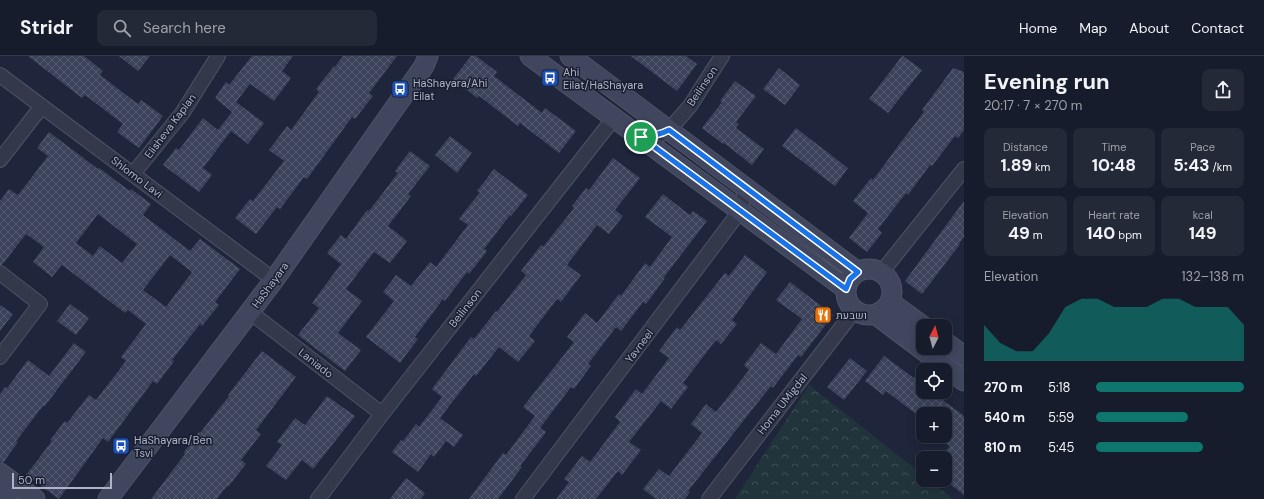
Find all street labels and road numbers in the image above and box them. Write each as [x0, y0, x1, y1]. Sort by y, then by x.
street label: Beilinson [684, 63, 720, 109]
street label: Elisheva Kaplan [141, 91, 199, 161]
street label: Shlomo Lavi [108, 153, 166, 201]
street label: HaShayara [249, 259, 291, 311]
street label: Beilinson [446, 286, 484, 330]
street label: Yavneel [622, 326, 656, 366]
street label: Laniado [296, 345, 336, 381]
street label: Homa UMigdal [754, 371, 810, 437]

